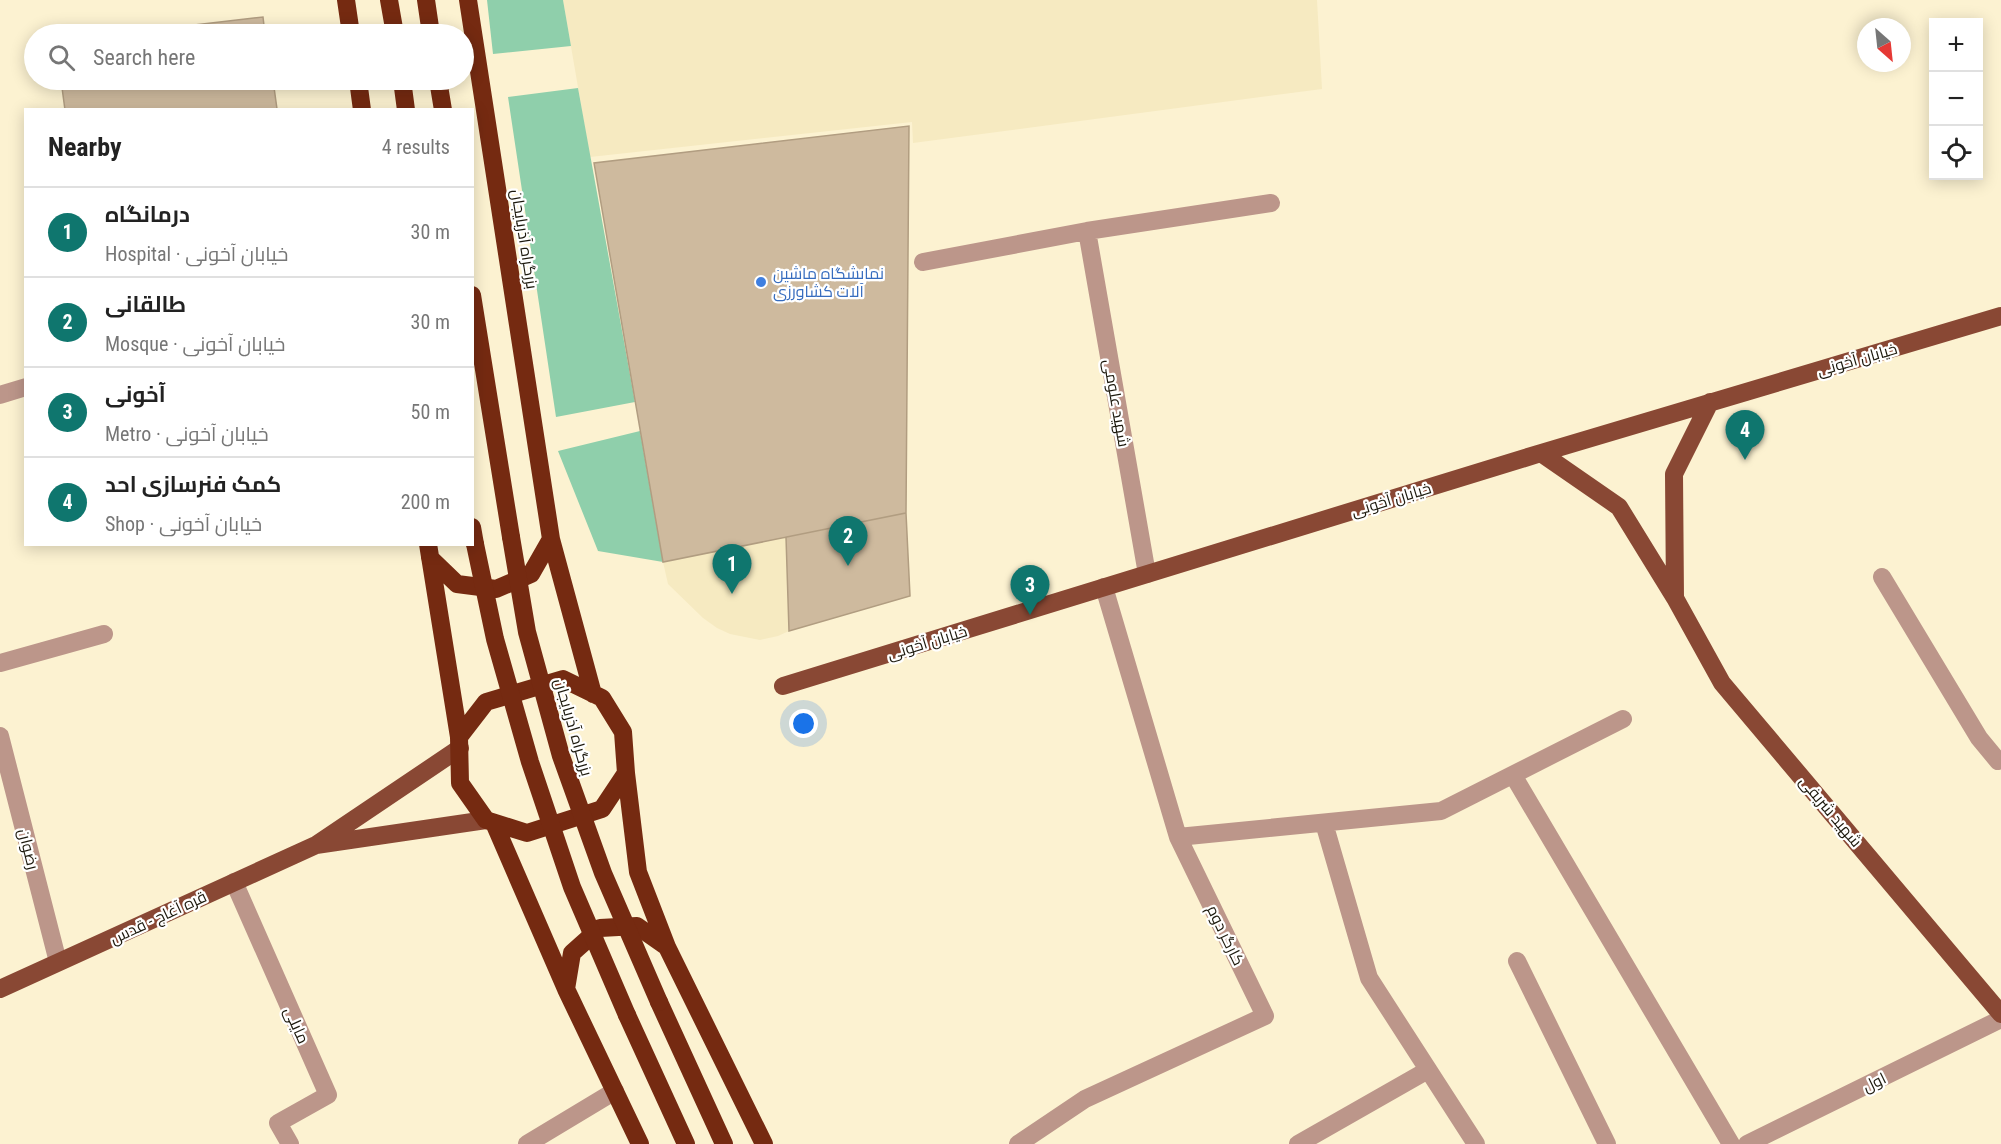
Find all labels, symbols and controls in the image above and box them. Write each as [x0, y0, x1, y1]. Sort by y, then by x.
north arrow [1857, 18, 1911, 72]
map controls [1929, 18, 1983, 180]
button: + [1929, 18, 1983, 72]
search box [24, 24, 474, 90]
icon: search [45, 41, 78, 74]
text: Search here [93, 45, 195, 70]
button: − [1929, 72, 1983, 126]
button: locate [1929, 126, 1983, 180]
text: Nearby [48, 132, 122, 162]
text: 4 results [382, 135, 450, 159]
street label: بزرگراه آذربایجان [506, 188, 542, 290]
text: درمانگاه [105, 202, 190, 227]
text: 1 [62, 220, 73, 244]
text: 30 m [411, 220, 450, 244]
text: Hospital · خیابان آخونی [105, 242, 288, 266]
place label: نمایشگاه ماشین آلات کشاورزی [773, 264, 884, 302]
marker: نمایشگاه ماشین آلات کشاورزی [754, 275, 768, 289]
text: طالقانی [105, 292, 186, 317]
text: 2 [62, 310, 73, 334]
text: 30 m [411, 310, 450, 334]
text: Mosque · خیابان آخونی [105, 332, 285, 356]
street label: خیابان آخونی [1815, 339, 1900, 381]
street label: شهید علومی [1098, 358, 1134, 449]
text: آخونی [105, 382, 166, 407]
text: 3 [62, 400, 73, 424]
text: 50 m [411, 400, 450, 424]
pin: 4 [1726, 410, 1764, 460]
text: Metro · خیابان آخونی [105, 422, 268, 446]
text: کمک فنرسازی احد [105, 472, 281, 497]
street label: خیابان آخونی [1349, 478, 1434, 522]
text: 4 [62, 490, 73, 514]
text: 200 m [401, 490, 450, 514]
text: Shop · خیابان آخونی [105, 512, 262, 536]
pin: 2 [828, 516, 868, 566]
pin: 1 [712, 544, 752, 594]
pin: 3 [1010, 566, 1050, 615]
street label: خیابان آخونی [885, 621, 970, 665]
street label: بزرگراه آذربایجان [550, 676, 597, 778]
your location [789, 709, 818, 738]
street label: شهید شریفی [1795, 772, 1866, 851]
street label: رضوان [13, 827, 43, 872]
street label: قره آغاج - قدس [107, 887, 210, 950]
street label: کارگر دوم [1201, 902, 1248, 969]
street label: مایلی [279, 1004, 313, 1047]
street label: اول [1859, 1069, 1889, 1097]

